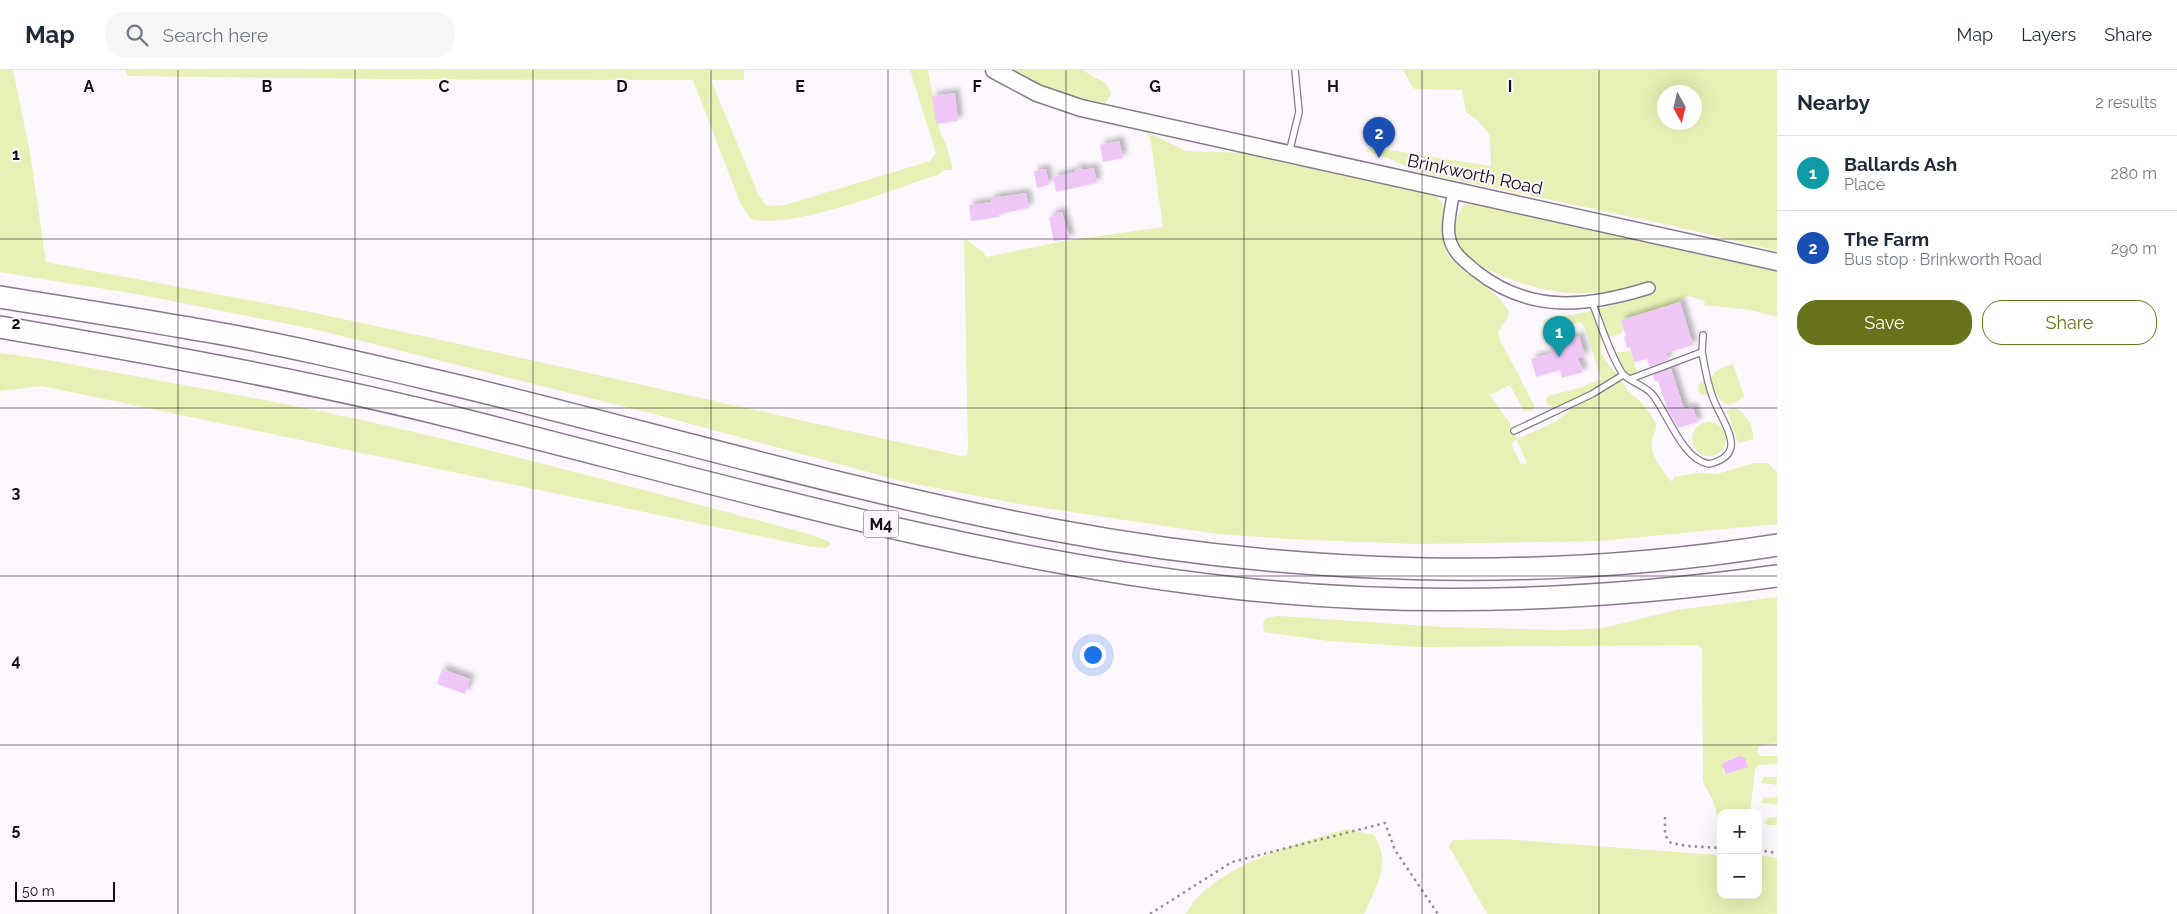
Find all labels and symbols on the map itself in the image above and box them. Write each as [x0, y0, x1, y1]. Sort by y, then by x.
text: A [84, 77, 95, 96]
text: B [262, 77, 273, 96]
text: C [439, 77, 450, 96]
text: D [616, 77, 628, 96]
text: E [795, 77, 805, 96]
text: F [972, 77, 982, 96]
text: G [1149, 77, 1161, 96]
text: H [1327, 77, 1339, 96]
text: I [1508, 77, 1512, 96]
north arrow [1657, 85, 1702, 130]
pin: 2 [1363, 117, 1395, 158]
text: 1 [12, 145, 20, 164]
street label: Brinkworth Road [1405, 149, 1545, 199]
text: 2 [11, 314, 21, 333]
pin: 1 [1543, 316, 1575, 357]
text: 3 [12, 483, 21, 502]
road number: M4 [864, 510, 898, 538]
your location [1080, 642, 1106, 668]
text: 4 [11, 651, 21, 670]
text: 5 [12, 820, 21, 839]
scale bar [15, 879, 115, 902]

